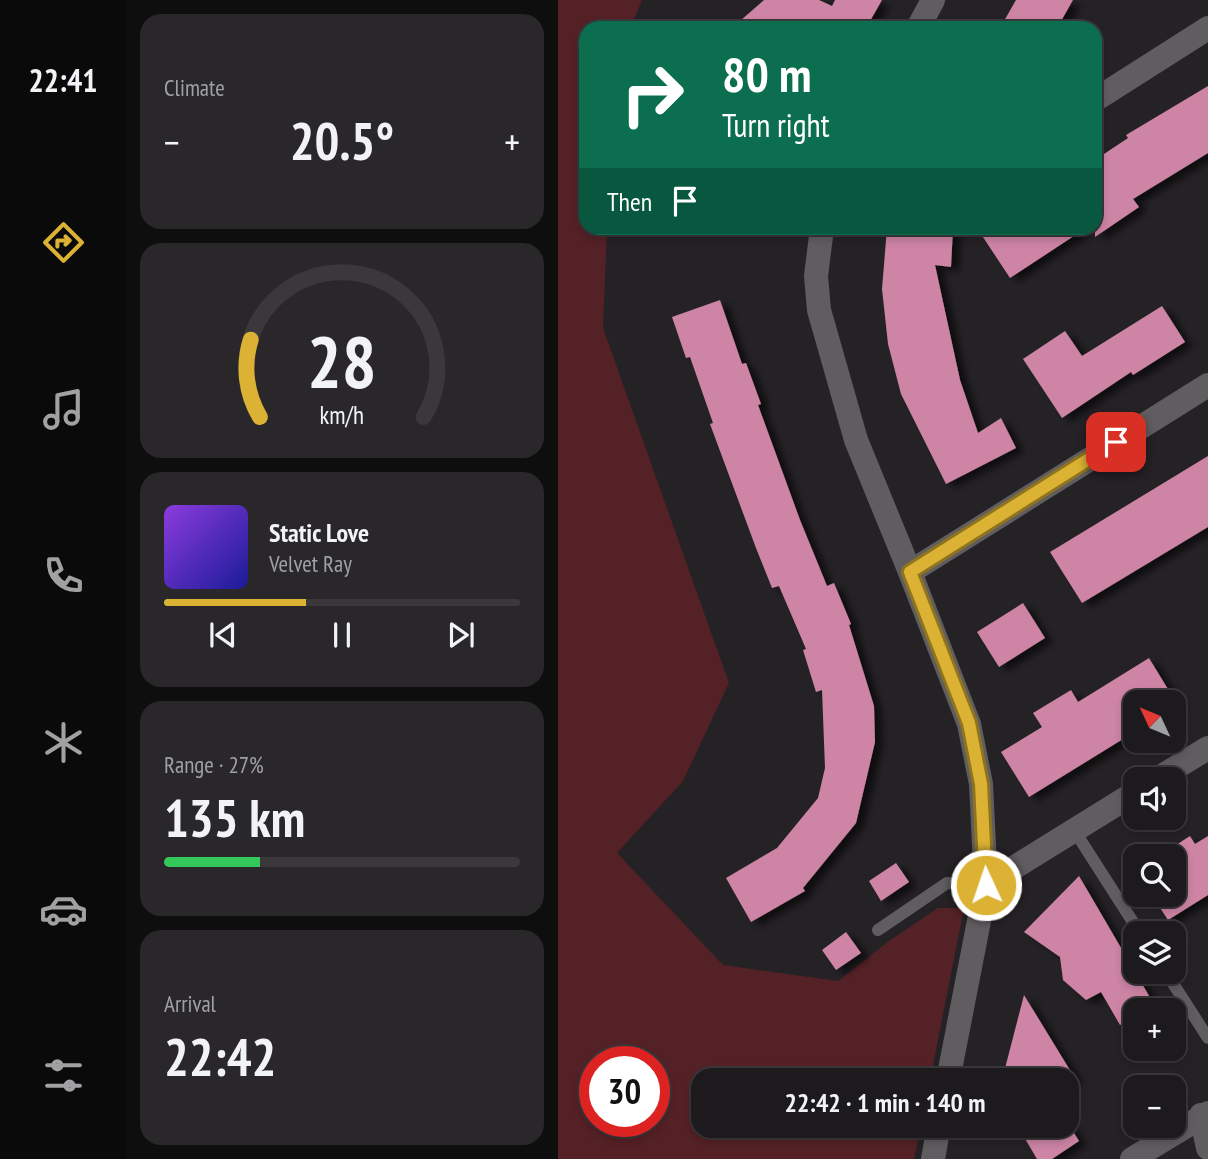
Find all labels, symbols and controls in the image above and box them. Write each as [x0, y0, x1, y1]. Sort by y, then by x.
text: 80 m [722, 42, 811, 106]
icon: right [607, 49, 698, 140]
text: 22:41 [28, 59, 98, 101]
text: Climate [164, 73, 225, 102]
text: Turn right [722, 104, 830, 146]
text: 20.5° [290, 107, 394, 174]
text: − [164, 117, 180, 166]
text: + [504, 117, 520, 166]
icon: arrive [666, 182, 704, 220]
text: Then [607, 185, 652, 218]
icon: directions [39, 218, 88, 267]
text: 28 [307, 313, 377, 407]
icon: music [39, 385, 88, 434]
text: km/h [320, 398, 364, 430]
pin [1086, 412, 1146, 472]
icon: arrive [1097, 423, 1135, 461]
text: Static Love [269, 516, 369, 549]
text: Velvet Ray [269, 549, 352, 578]
icon: phone [39, 551, 88, 600]
icon: previous [204, 616, 242, 654]
icon: pause [323, 616, 361, 654]
icon: next [442, 616, 480, 654]
north arrow [1123, 690, 1186, 752]
map controls [1123, 690, 1186, 1138]
icon: climate [39, 718, 88, 767]
text: Range · 27% [164, 750, 264, 779]
button: sound [1123, 767, 1186, 830]
text: 135 km [164, 784, 305, 851]
button: search [1123, 844, 1186, 907]
position arrow [949, 848, 1023, 922]
icon: car [39, 885, 88, 934]
button: layers [1123, 921, 1186, 984]
text: Arrival [164, 989, 216, 1018]
button: + [1123, 998, 1186, 1061]
text: 22:42 [164, 1023, 276, 1090]
speed limit sign: 30 [579, 1046, 670, 1137]
icon: filters [39, 1051, 88, 1100]
button: − [1123, 1075, 1186, 1138]
text: 22:42 · 1 min · 140 m [785, 1086, 985, 1119]

